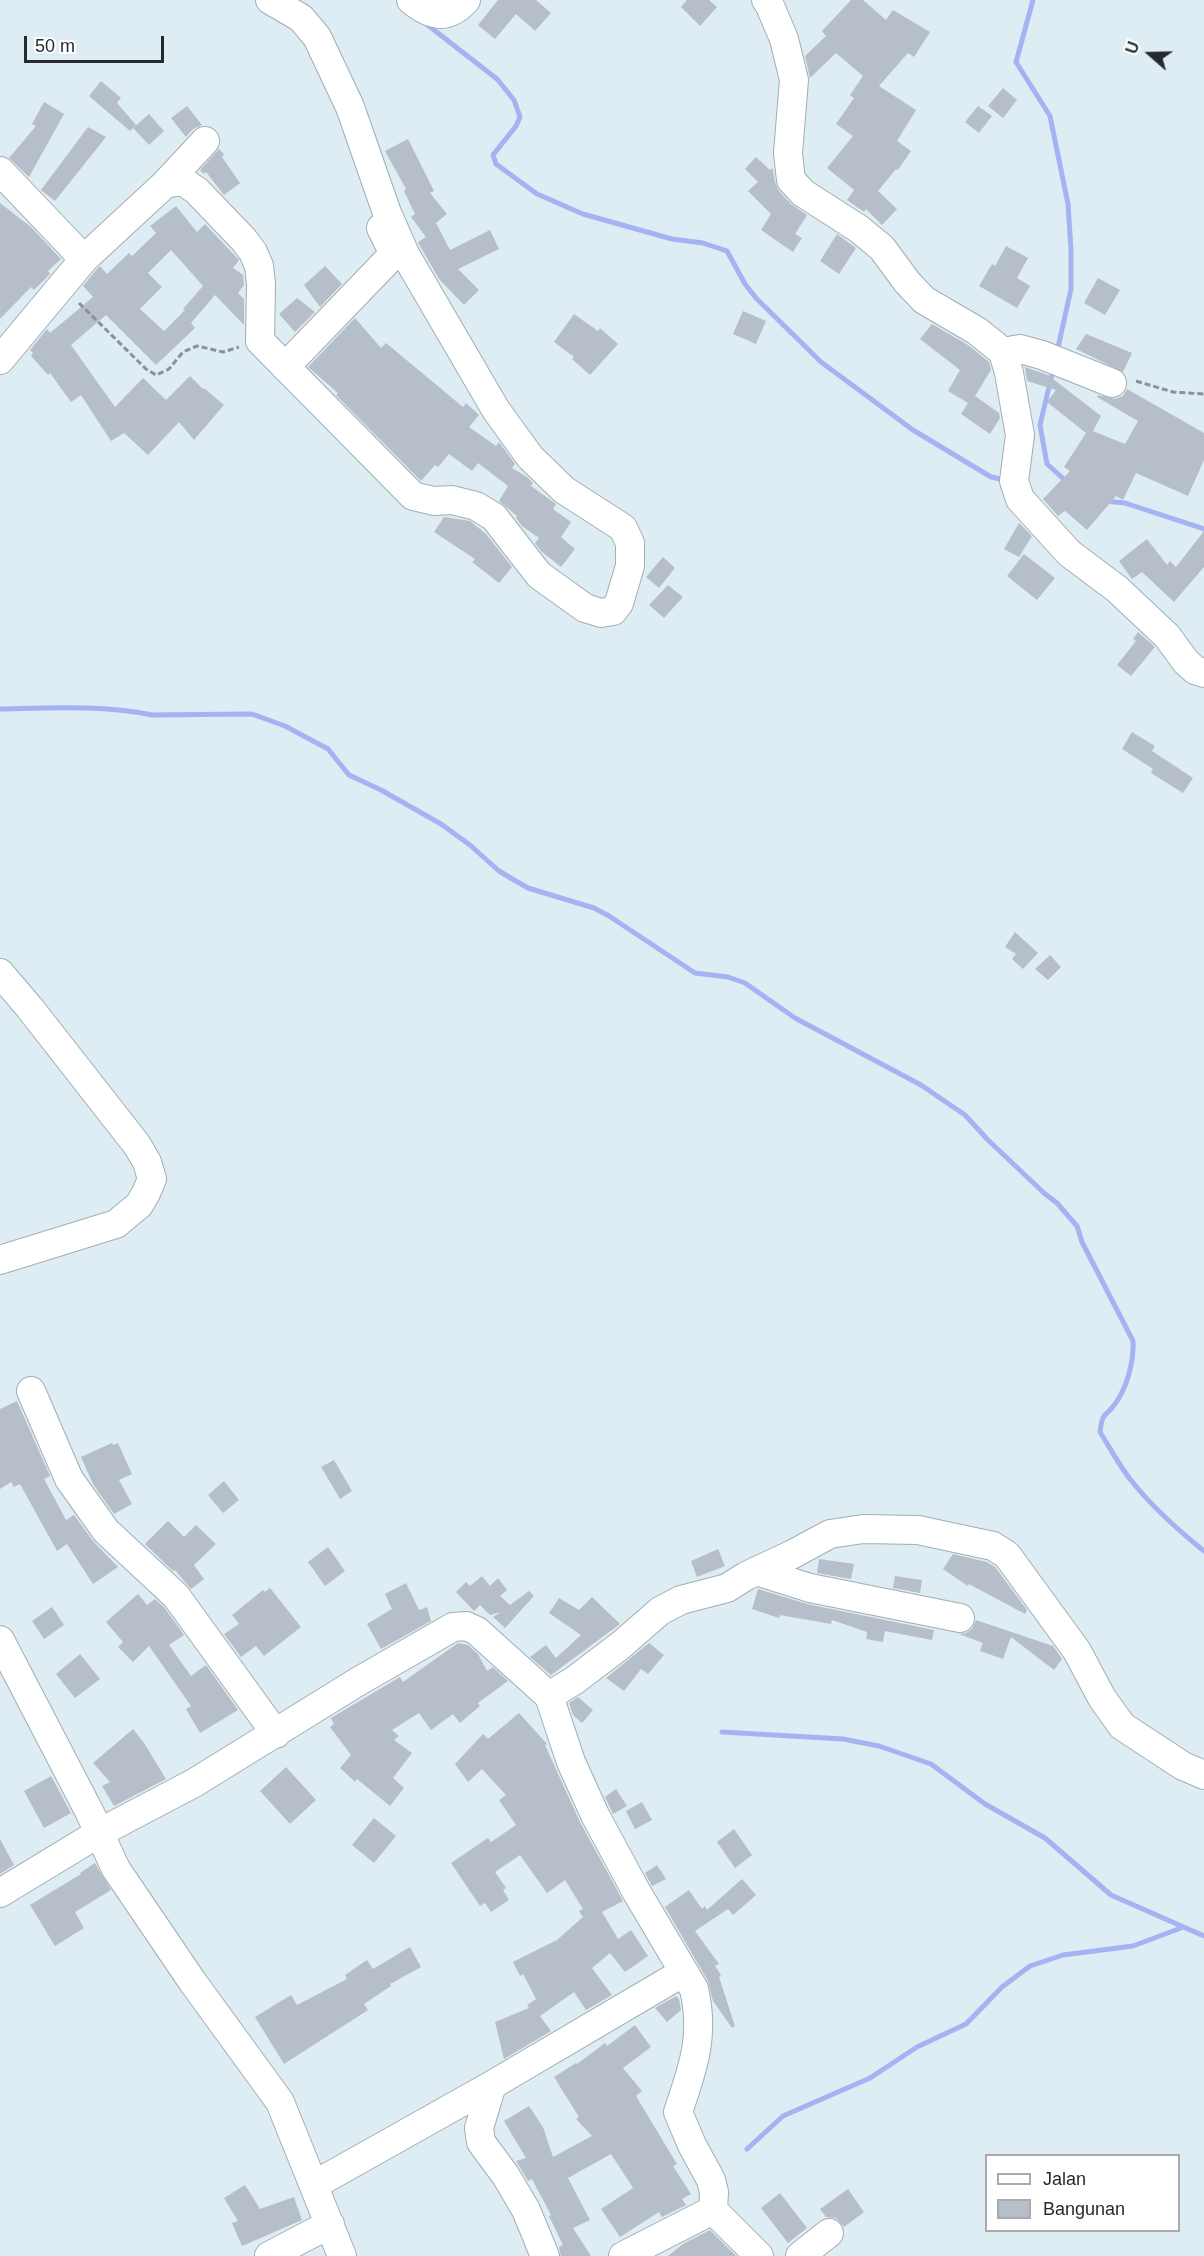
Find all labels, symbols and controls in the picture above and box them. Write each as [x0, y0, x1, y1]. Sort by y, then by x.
scale bar [27, 24, 166, 62]
north arrow [1120, 24, 1180, 84]
text: 50 m [35, 36, 75, 56]
text: U [1123, 39, 1143, 56]
legend [985, 2154, 1180, 2232]
text: Jalan [1043, 2169, 1086, 2189]
text: Bangunan [1043, 2199, 1125, 2219]

